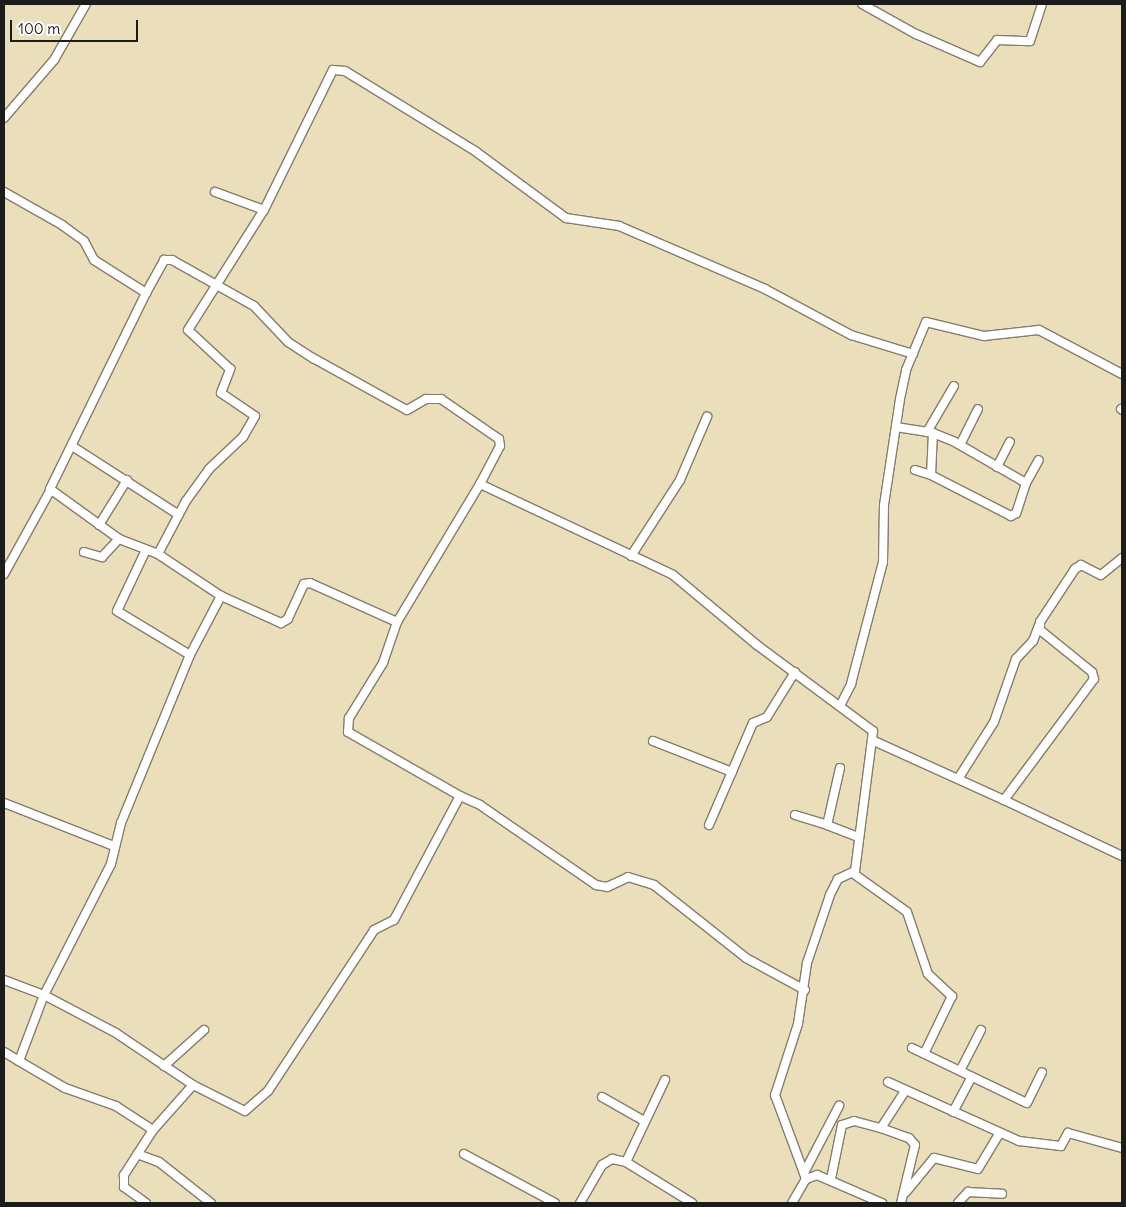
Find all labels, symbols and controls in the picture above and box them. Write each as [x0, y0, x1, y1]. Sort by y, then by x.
scale bar [12, 10, 140, 42]
text: 100 m [18, 19, 60, 38]

